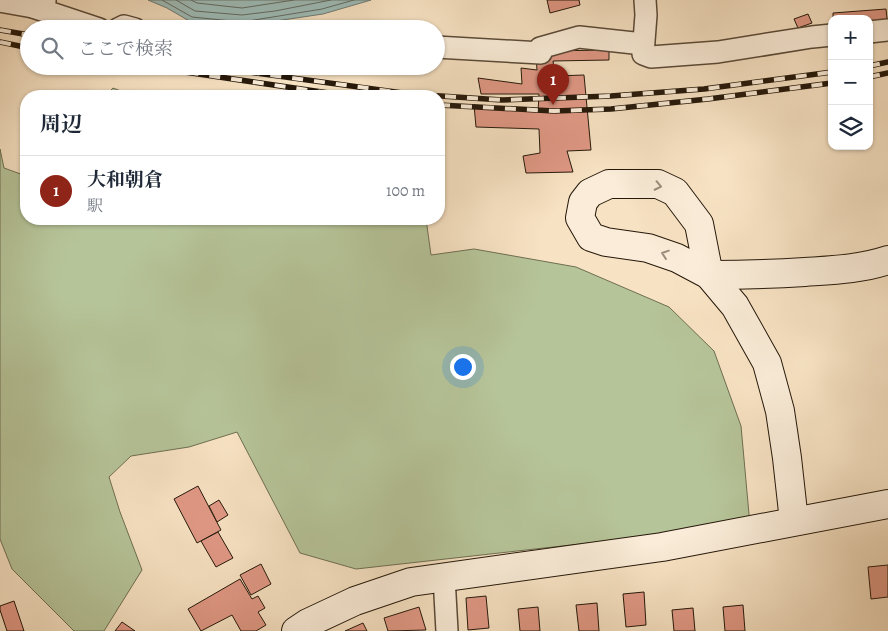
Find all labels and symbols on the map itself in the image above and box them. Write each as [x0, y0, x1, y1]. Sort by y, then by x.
pin: 1 [537, 64, 569, 105]
one-way arrow [653, 180, 662, 191]
one-way arrow [661, 250, 670, 260]
your location [450, 354, 476, 380]

